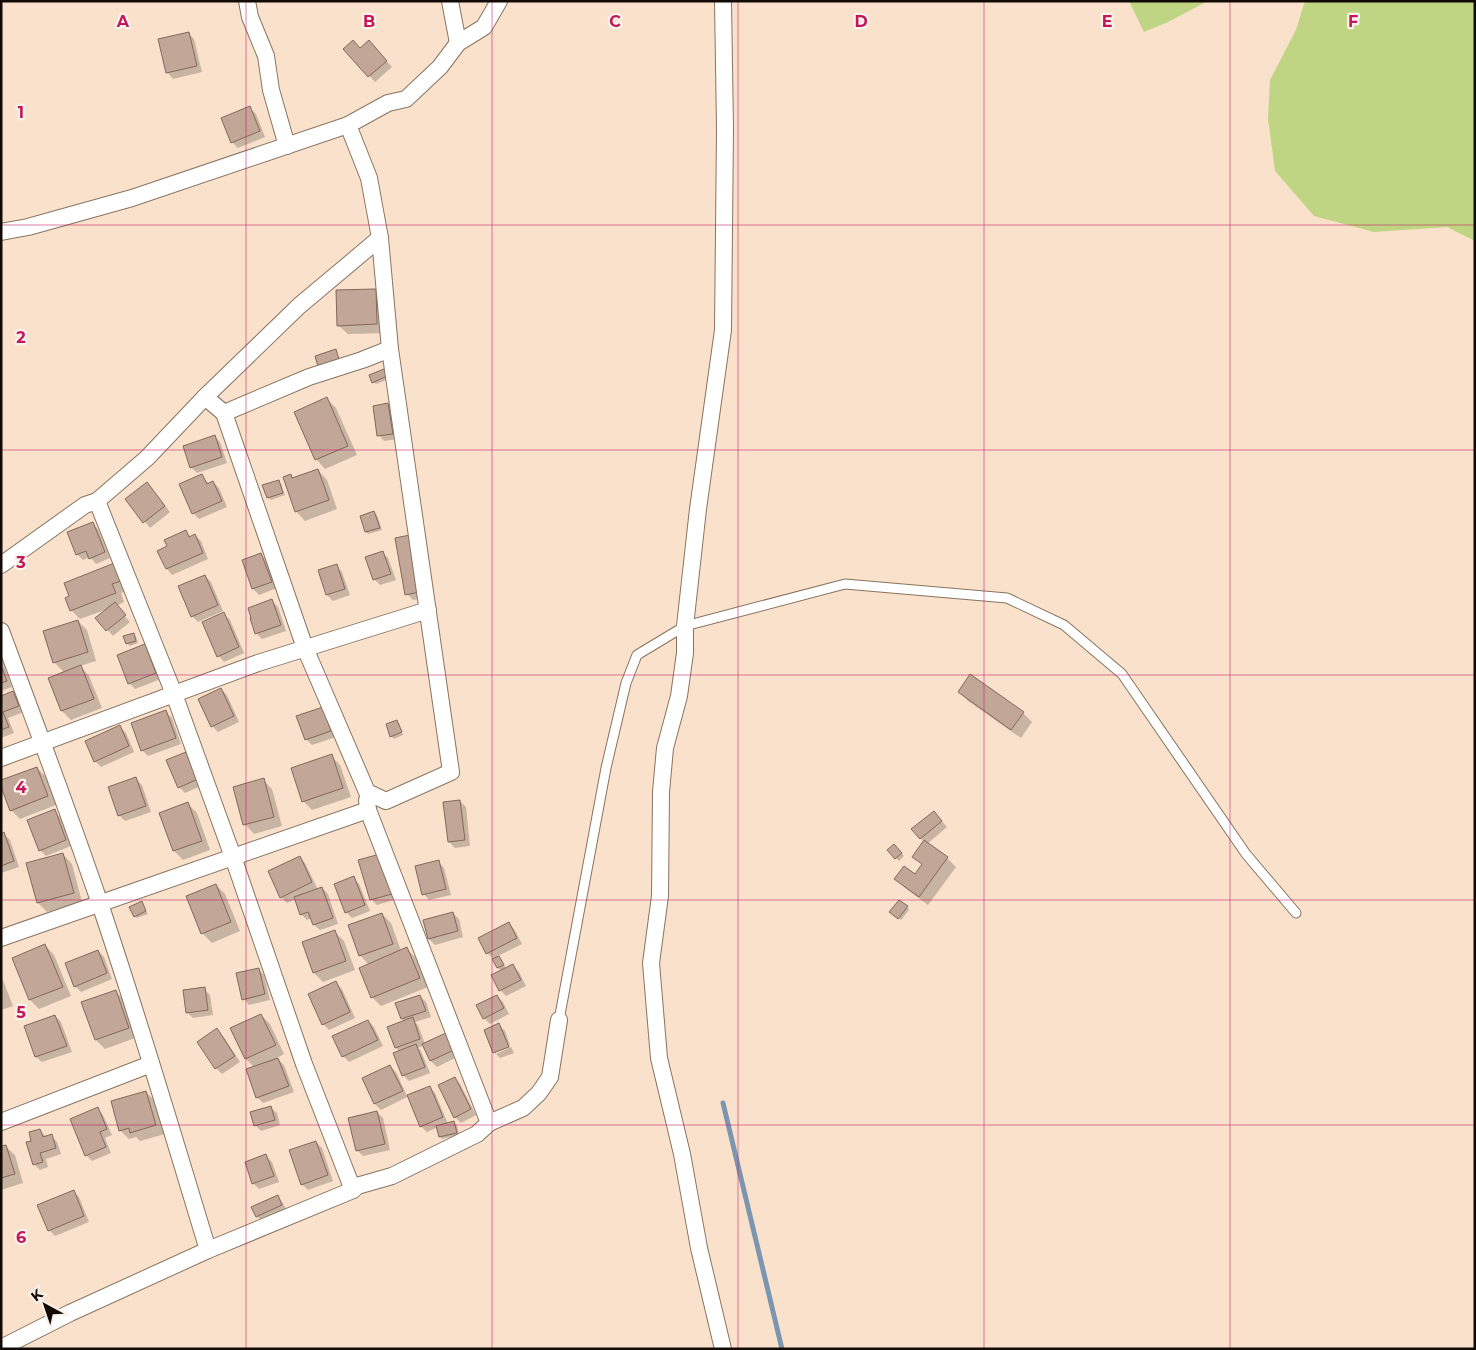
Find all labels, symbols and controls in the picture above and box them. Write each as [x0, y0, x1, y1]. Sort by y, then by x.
text: A [116, 12, 130, 31]
text: B [363, 12, 375, 31]
text: C [609, 12, 621, 31]
text: D [854, 12, 868, 31]
text: E [1102, 12, 1112, 31]
text: F [1348, 12, 1358, 31]
text: 1 [18, 103, 24, 122]
text: 2 [16, 328, 26, 347]
text: 3 [15, 553, 26, 572]
text: 4 [15, 778, 27, 797]
text: 5 [16, 1003, 26, 1022]
text: 6 [16, 1228, 26, 1247]
north arrow [20, 1280, 70, 1330]
text: K [27, 1284, 47, 1305]

